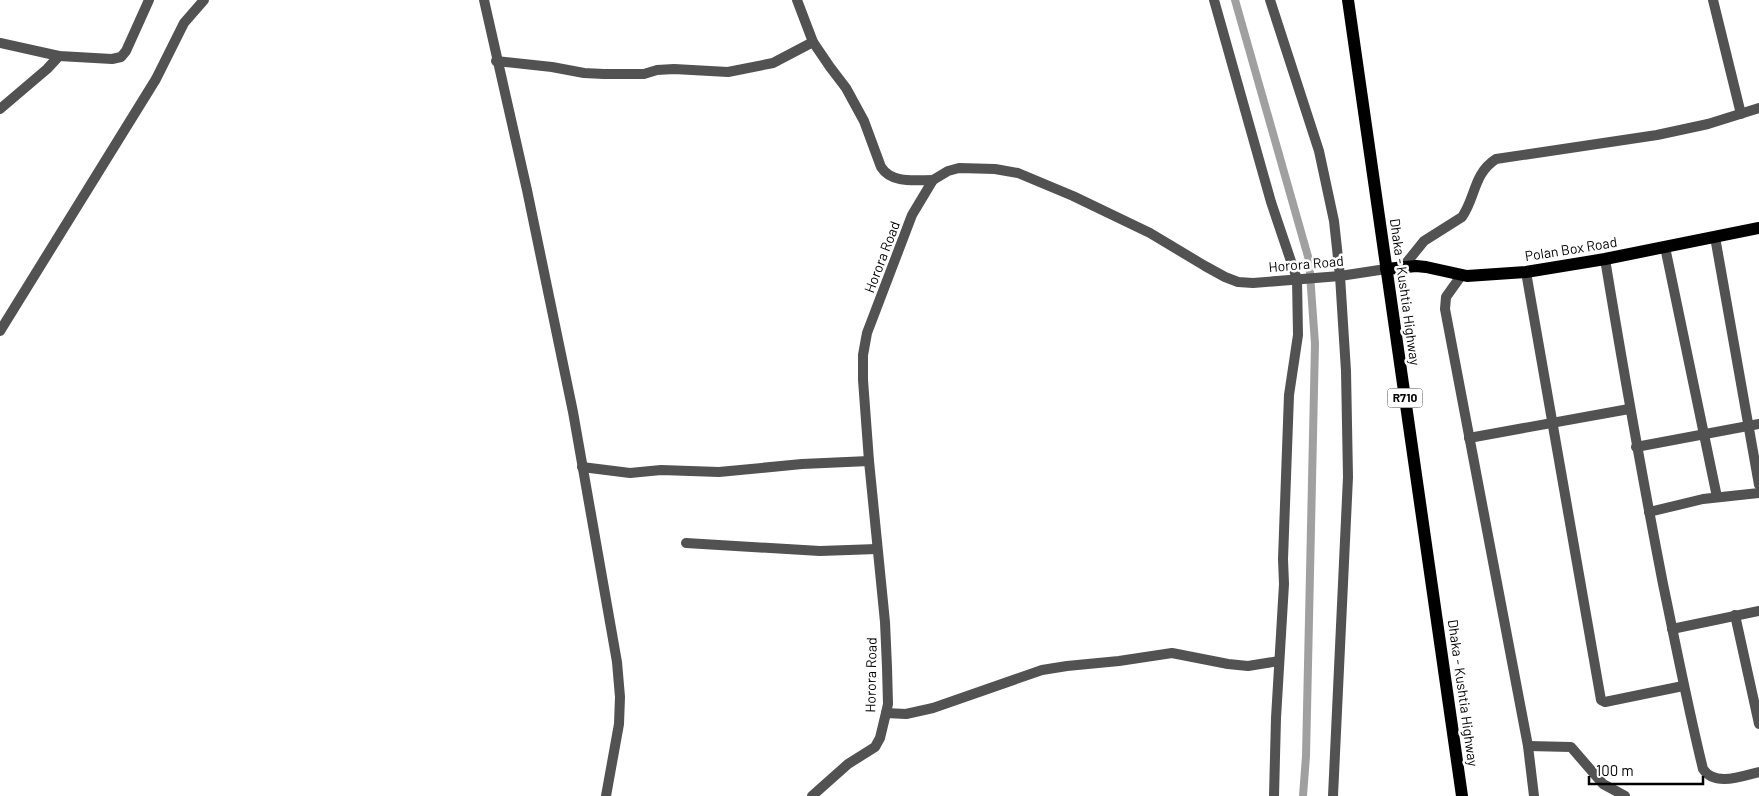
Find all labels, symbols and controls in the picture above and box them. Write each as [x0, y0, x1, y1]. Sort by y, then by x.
street label: Dhaka - Kushtia Highway [1387, 217, 1424, 367]
street label: Horora Road [860, 219, 903, 295]
street label: Polan Box Road [1524, 233, 1618, 264]
street label: Horora Road [1268, 252, 1344, 275]
road number: R710 [1388, 388, 1422, 408]
street label: Dhaka - Kushtia Highway [1445, 618, 1482, 768]
street label: Horora Road [861, 637, 880, 713]
scale bar [1589, 754, 1703, 786]
text: 100 m [1596, 761, 1634, 779]

